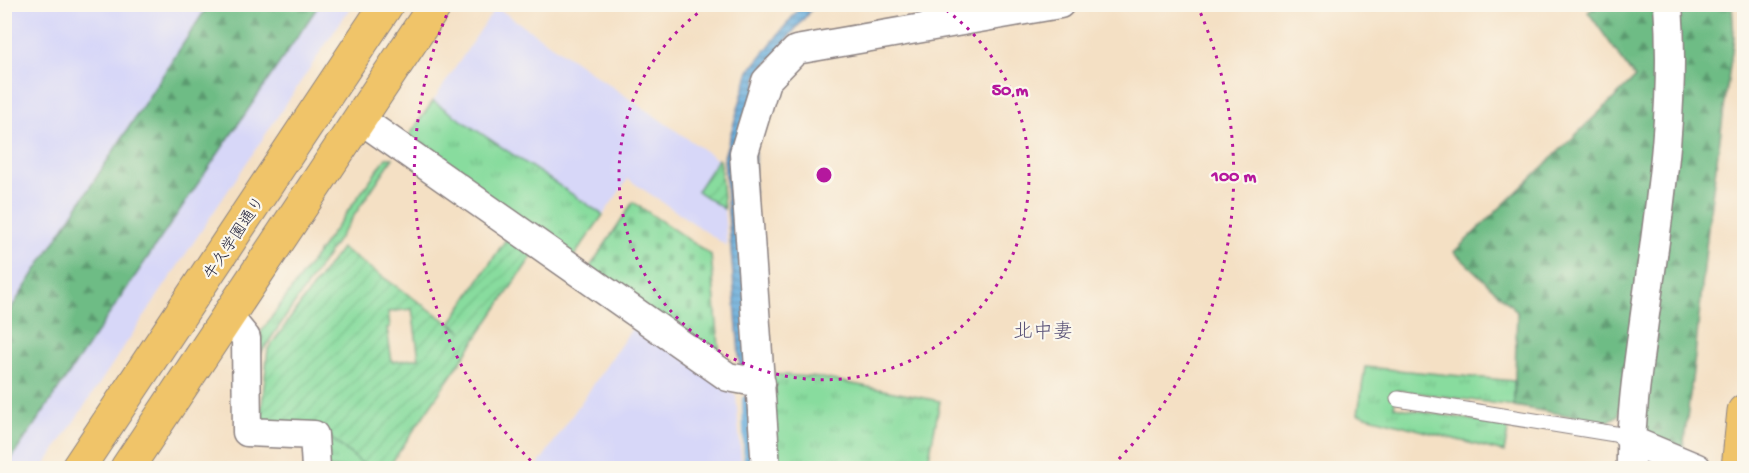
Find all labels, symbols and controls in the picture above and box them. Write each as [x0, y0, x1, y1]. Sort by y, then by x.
text: 50 m [992, 81, 1029, 102]
centre of rings [814, 165, 834, 185]
text: 100 m [1211, 167, 1257, 188]
street label: 牛久学園通り [200, 193, 271, 284]
district label: 北中妻 [1013, 320, 1073, 345]

